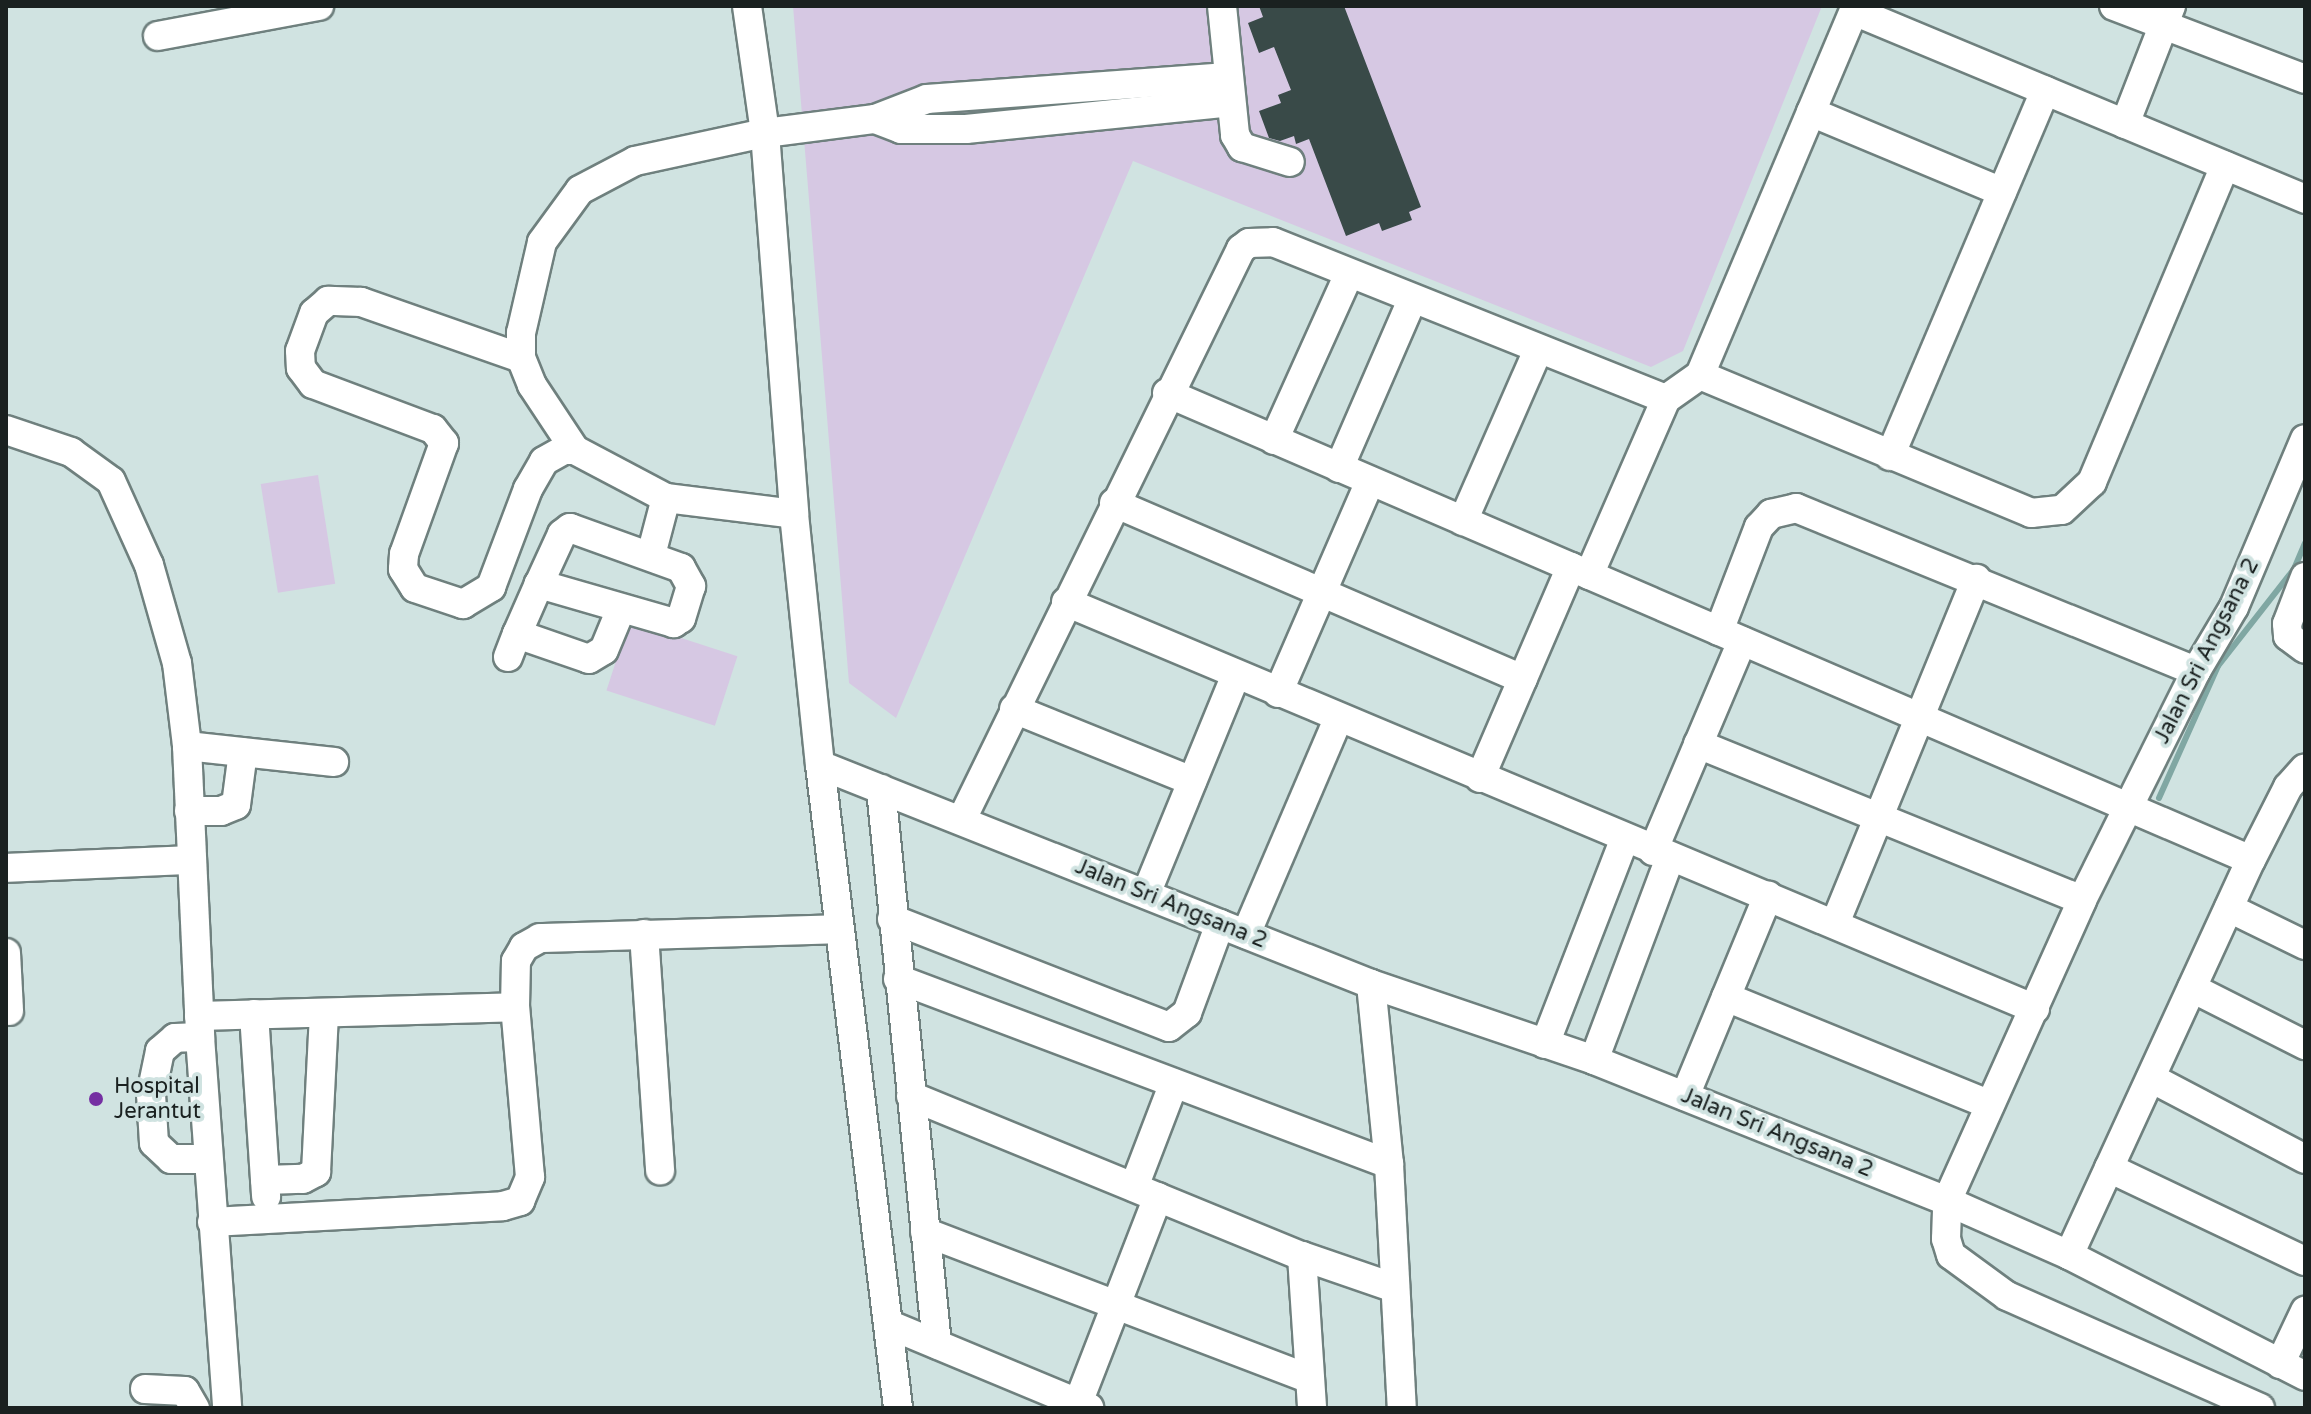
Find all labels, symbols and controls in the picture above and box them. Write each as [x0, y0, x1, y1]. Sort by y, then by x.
street label: Jalan Sri Angsana 2 [2149, 554, 2265, 748]
street label: Jalan Sri Angsana 2 [1071, 853, 1271, 955]
place label: Hospital Jerantut [114, 1073, 201, 1124]
street label: Jalan Sri Angsana 2 [1677, 1082, 1877, 1184]
marker: Hospital Jerantut [85, 1088, 107, 1110]

